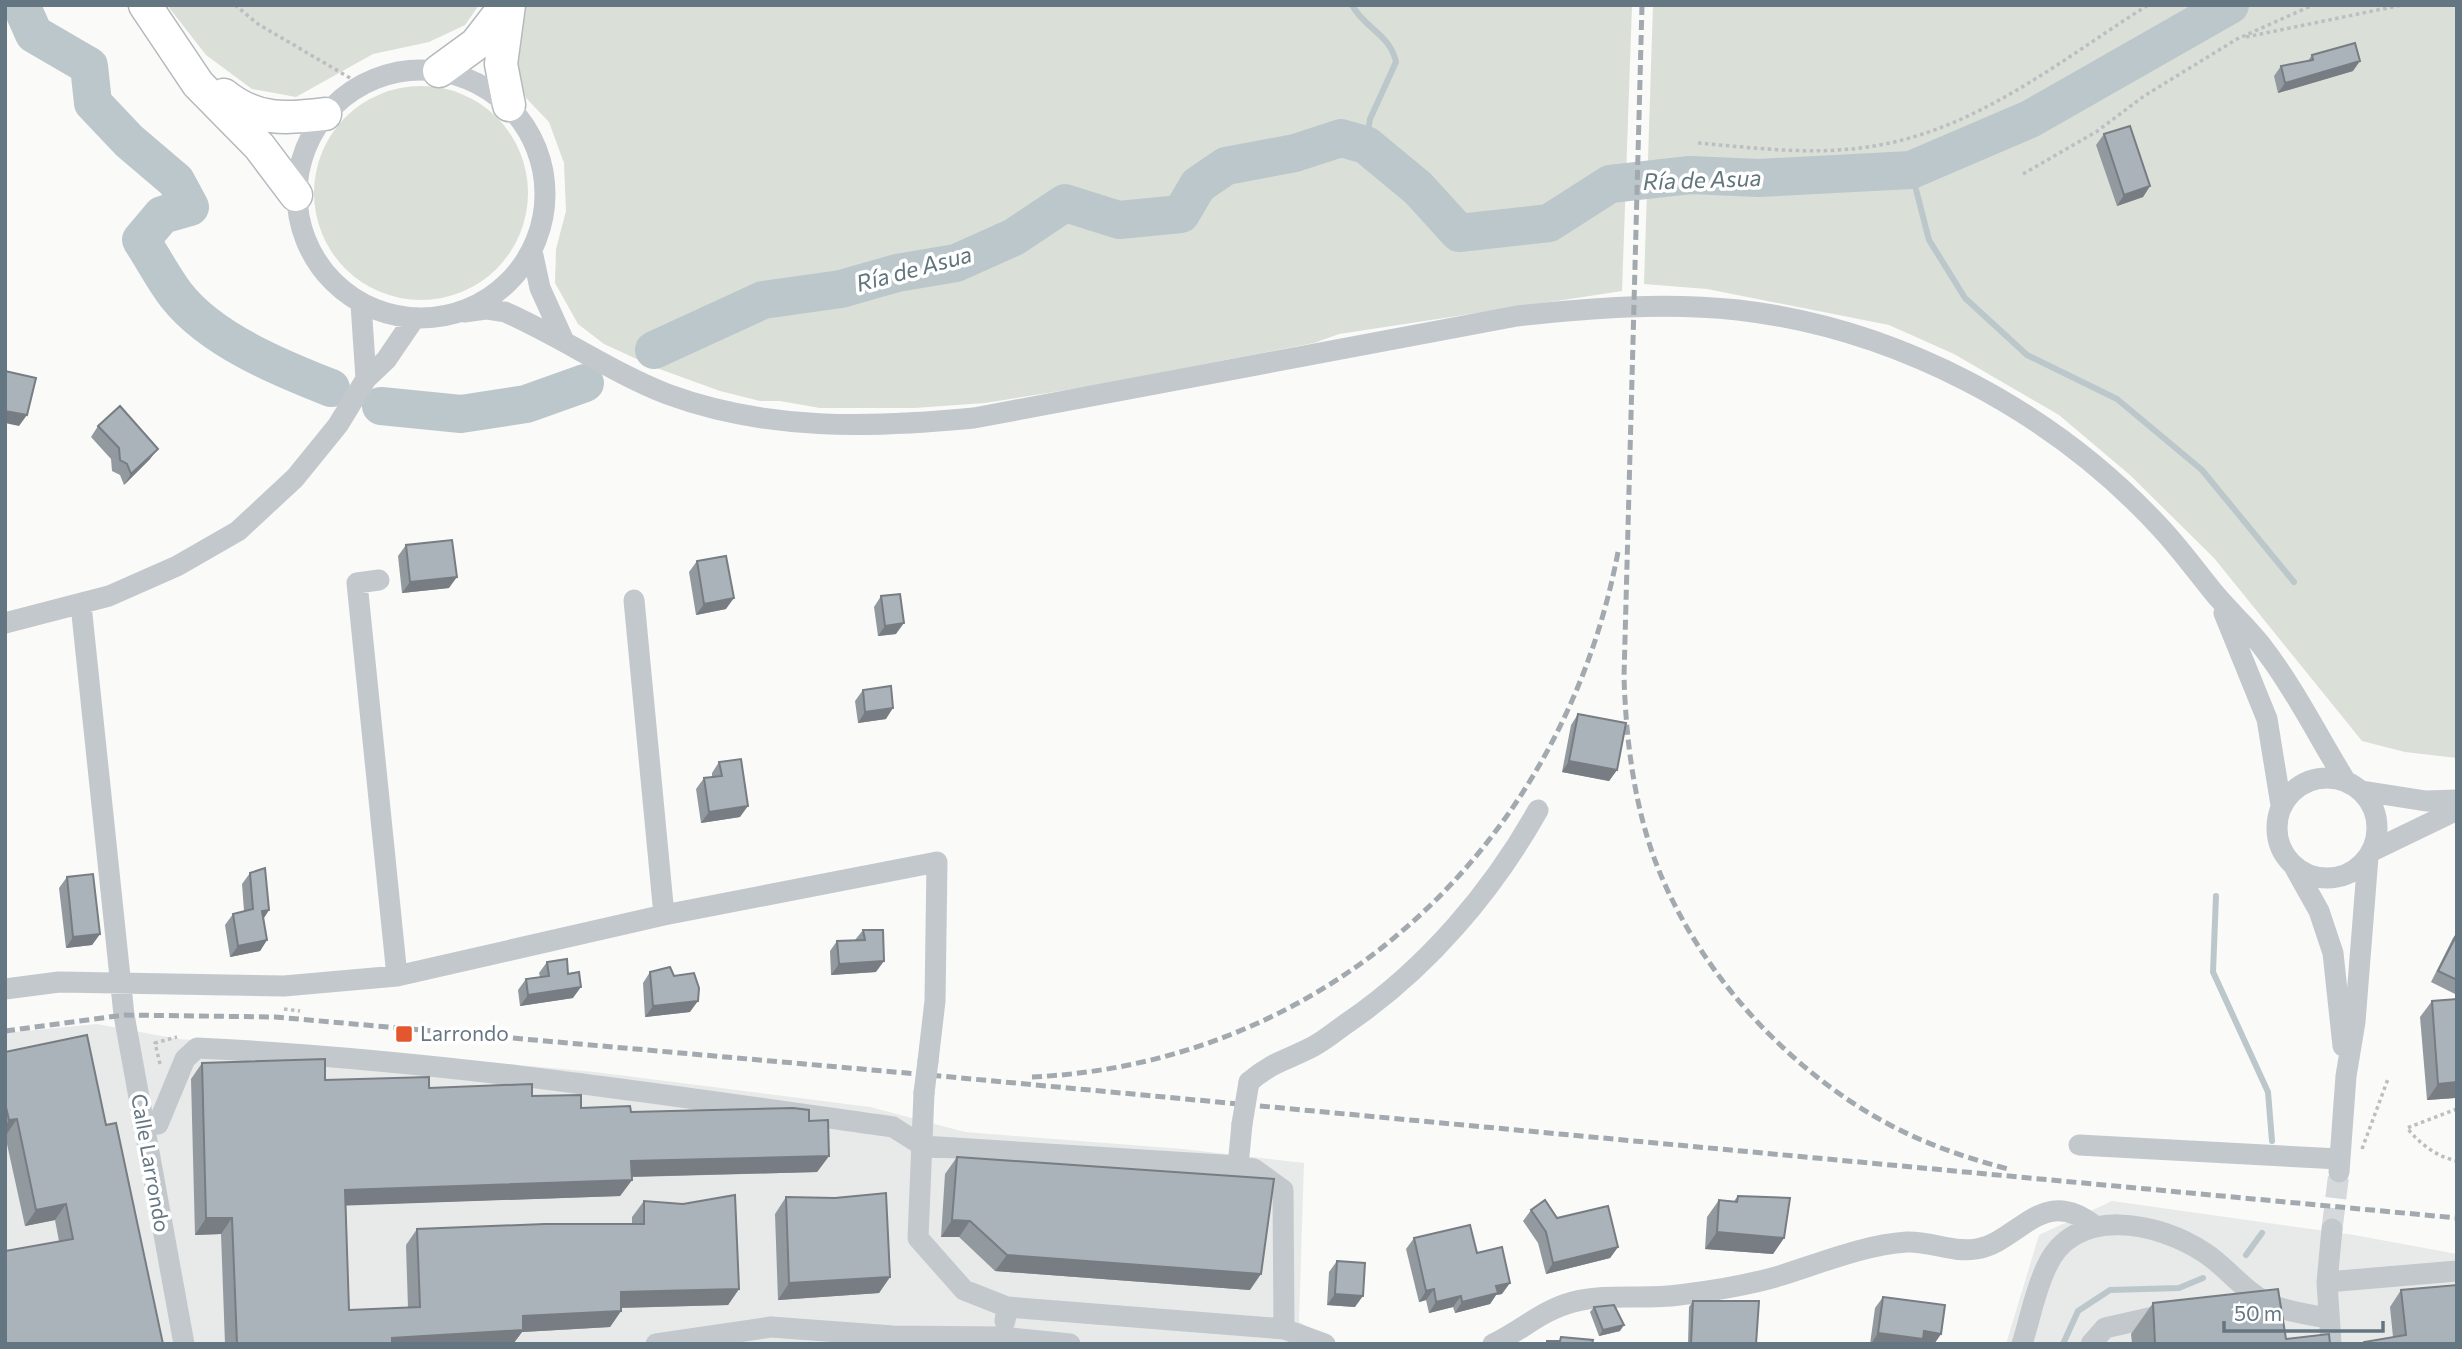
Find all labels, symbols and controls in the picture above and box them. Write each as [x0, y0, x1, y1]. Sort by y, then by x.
water label: Ría de Asua [1642, 163, 1762, 195]
water label: Ría de Asua [853, 239, 975, 297]
place label: Larrondo [420, 1020, 509, 1045]
marker: Larrondo [394, 1024, 414, 1044]
street label: Calle Larrondo [127, 1092, 176, 1234]
scale bar [2224, 1290, 2383, 1334]
text: 50 m [2234, 1300, 2282, 1325]

